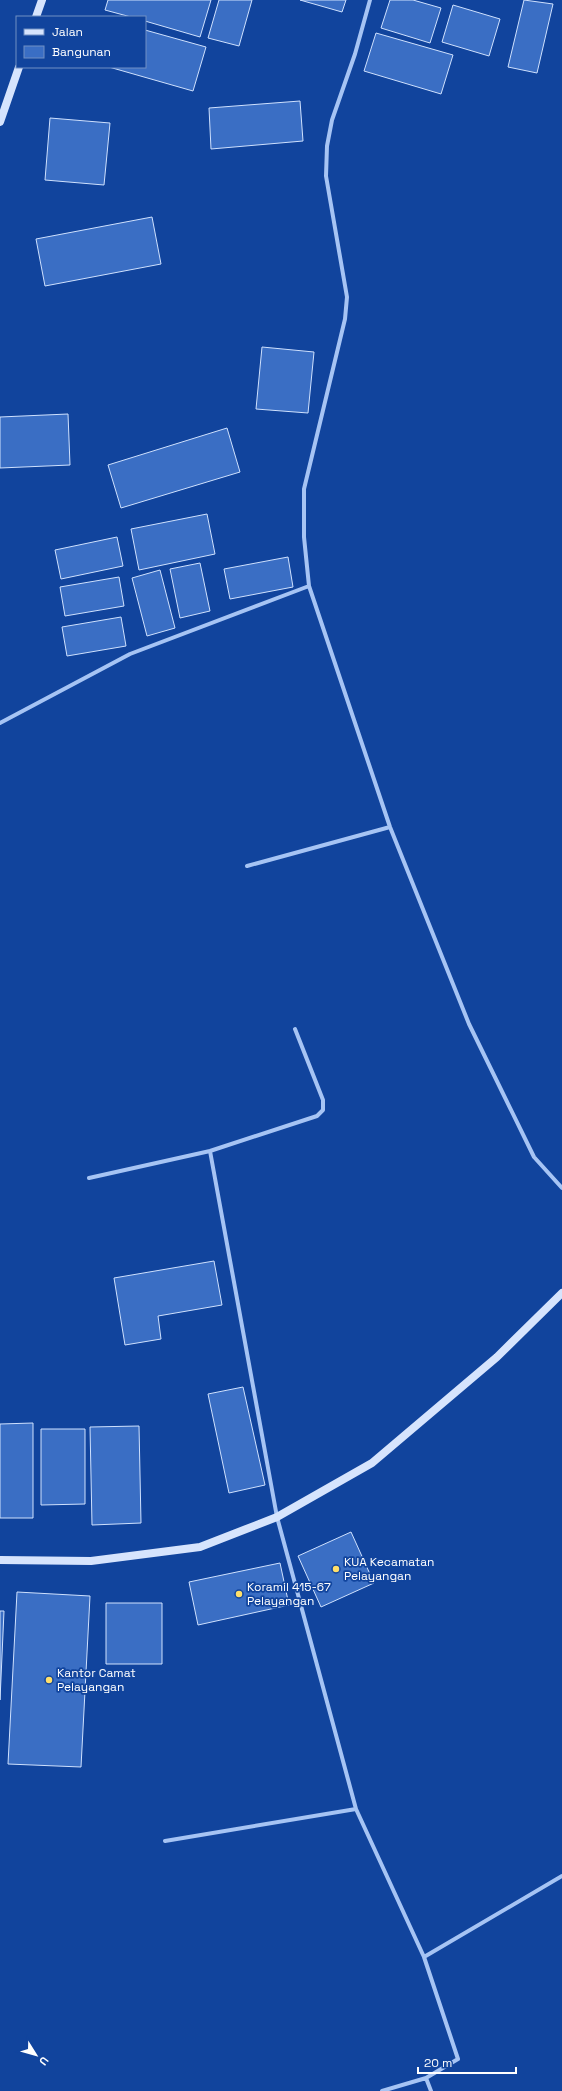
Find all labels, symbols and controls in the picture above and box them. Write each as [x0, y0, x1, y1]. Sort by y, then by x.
legend [16, 16, 146, 68]
text: Jalan [52, 24, 83, 40]
text: Bangunan [52, 44, 111, 60]
place label: KUA Kecamatan Pelayangan [344, 1554, 434, 1584]
marker: KUA Kecamatan Pelayangan [331, 1564, 341, 1574]
place label: Koramil 415-67 Pelayangan [247, 1579, 331, 1609]
marker: Koramil 415-67 Pelayangan [234, 1589, 244, 1599]
place label: Kantor Camat Pelayangan [57, 1665, 136, 1695]
marker: Kantor Camat Pelayangan [44, 1675, 54, 1685]
north arrow [16, 2035, 56, 2075]
scale bar [418, 2049, 516, 2075]
text: U [36, 2054, 52, 2068]
text: 20 m [424, 2055, 452, 2071]

